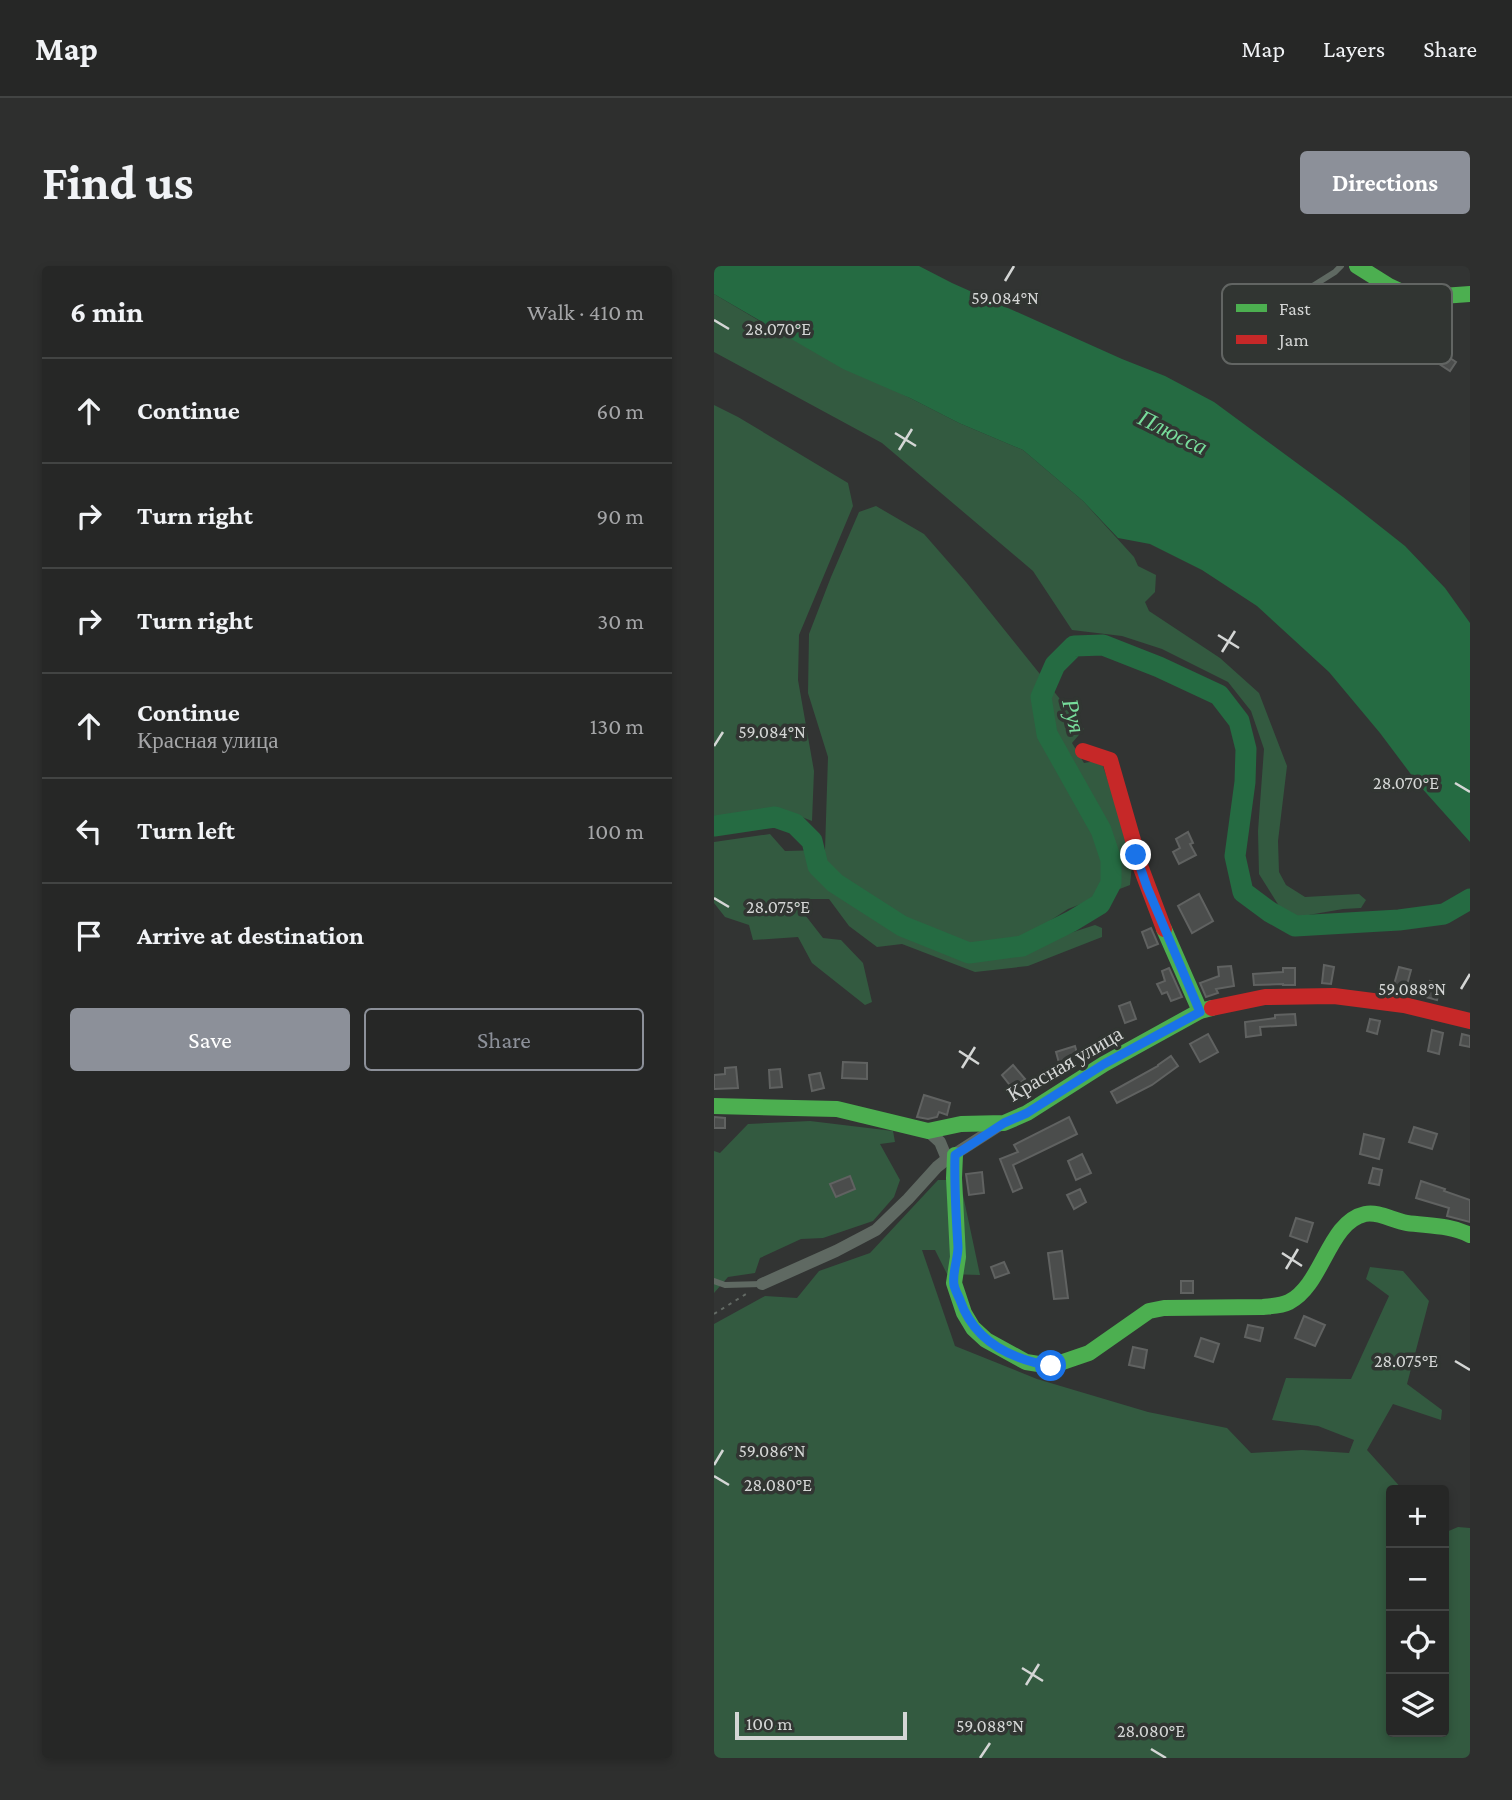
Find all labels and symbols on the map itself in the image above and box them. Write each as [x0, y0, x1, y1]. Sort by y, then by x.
legend [1222, 284, 1452, 364]
text: 59.084°N [971, 288, 1039, 308]
text: Fast [1279, 298, 1311, 319]
text: 28.070°E [745, 319, 811, 339]
text: Jam [1277, 329, 1309, 350]
water label: Плюсса [1133, 404, 1212, 460]
water label: Руя [1057, 695, 1091, 736]
text: 59.084°N [738, 722, 806, 742]
text: 28.070°E [1373, 773, 1439, 793]
route end [1120, 839, 1151, 870]
text: 28.075°E [746, 897, 810, 917]
text: 59.088°N [1378, 979, 1446, 999]
street label: Красная улица [1003, 1021, 1128, 1107]
route start [1035, 1350, 1066, 1381]
text: 28.075°E [1374, 1351, 1438, 1371]
text: 59.086°N [738, 1441, 806, 1461]
text: 28.080°E [744, 1475, 812, 1495]
scale bar [735, 1709, 906, 1741]
text: 59.088°N [956, 1716, 1024, 1736]
text: 28.080°E [1117, 1721, 1185, 1741]

